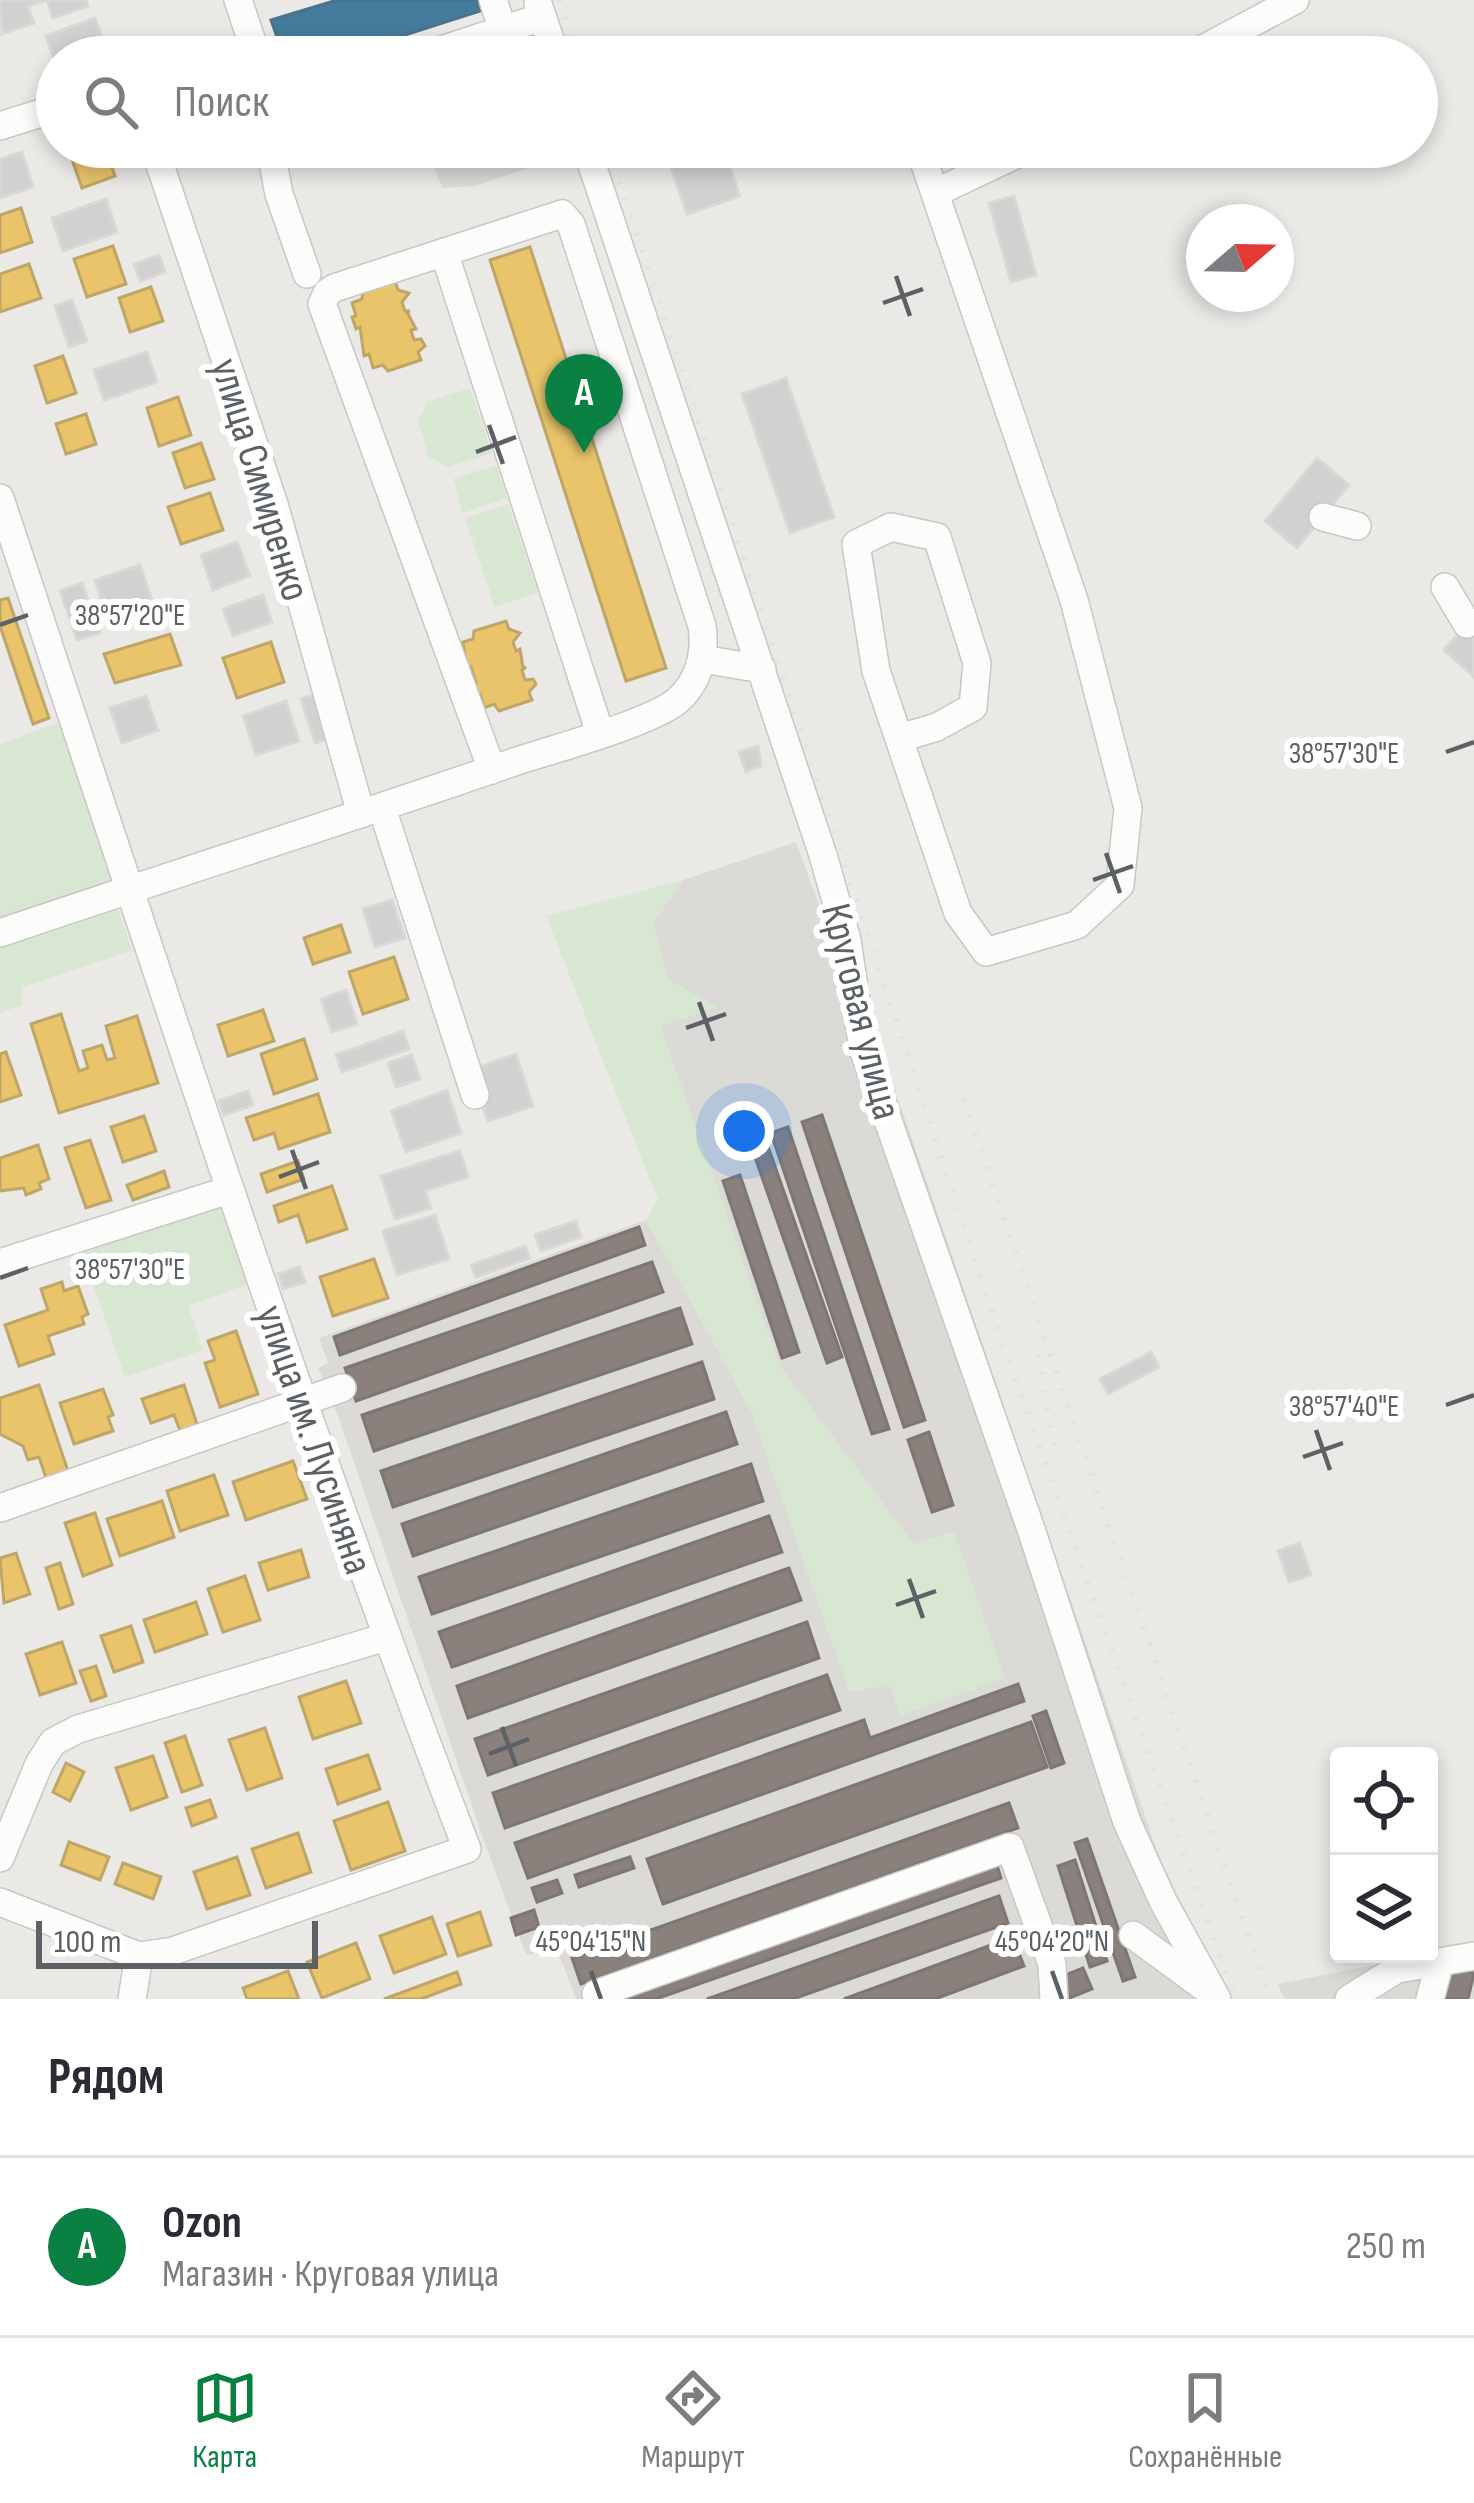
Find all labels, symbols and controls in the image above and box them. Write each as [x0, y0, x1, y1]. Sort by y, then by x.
search box [36, 36, 1438, 168]
icon: search [78, 69, 144, 135]
text: Поиск [174, 75, 269, 130]
north arrow [1186, 204, 1294, 312]
street label: улица Симиренко [199, 352, 321, 607]
pin: A [545, 354, 623, 453]
text: 38°57'20"E [75, 598, 185, 634]
text: 38°57'30"E [1289, 736, 1399, 772]
street label: Круговая улица [809, 898, 912, 1125]
your location [714, 1101, 774, 1161]
text: 38°57'30"E [75, 1252, 185, 1288]
street label: улица им. Лусиняна [244, 1299, 383, 1581]
text: 38°57'40"E [1289, 1389, 1399, 1425]
map controls [1330, 1747, 1438, 1963]
button: locate [1330, 1747, 1438, 1855]
button: layers [1330, 1855, 1438, 1963]
scale bar [36, 1915, 318, 1968]
text: 100 m [54, 1922, 121, 1962]
text: 45°04'15"N [536, 1924, 646, 1960]
text: 45°04'20"N [995, 1924, 1109, 1960]
text: Рядом [48, 2047, 164, 2108]
text: Ozon [162, 2196, 242, 2251]
text: A [78, 2223, 96, 2270]
text: 250 m [1346, 2223, 1426, 2270]
text: Магазин · Круговая улица [162, 2251, 499, 2298]
tab: Карта [192, 2365, 258, 2477]
tab: Маршрут [641, 2365, 745, 2477]
tab: Сохранённые [1128, 2365, 1282, 2477]

